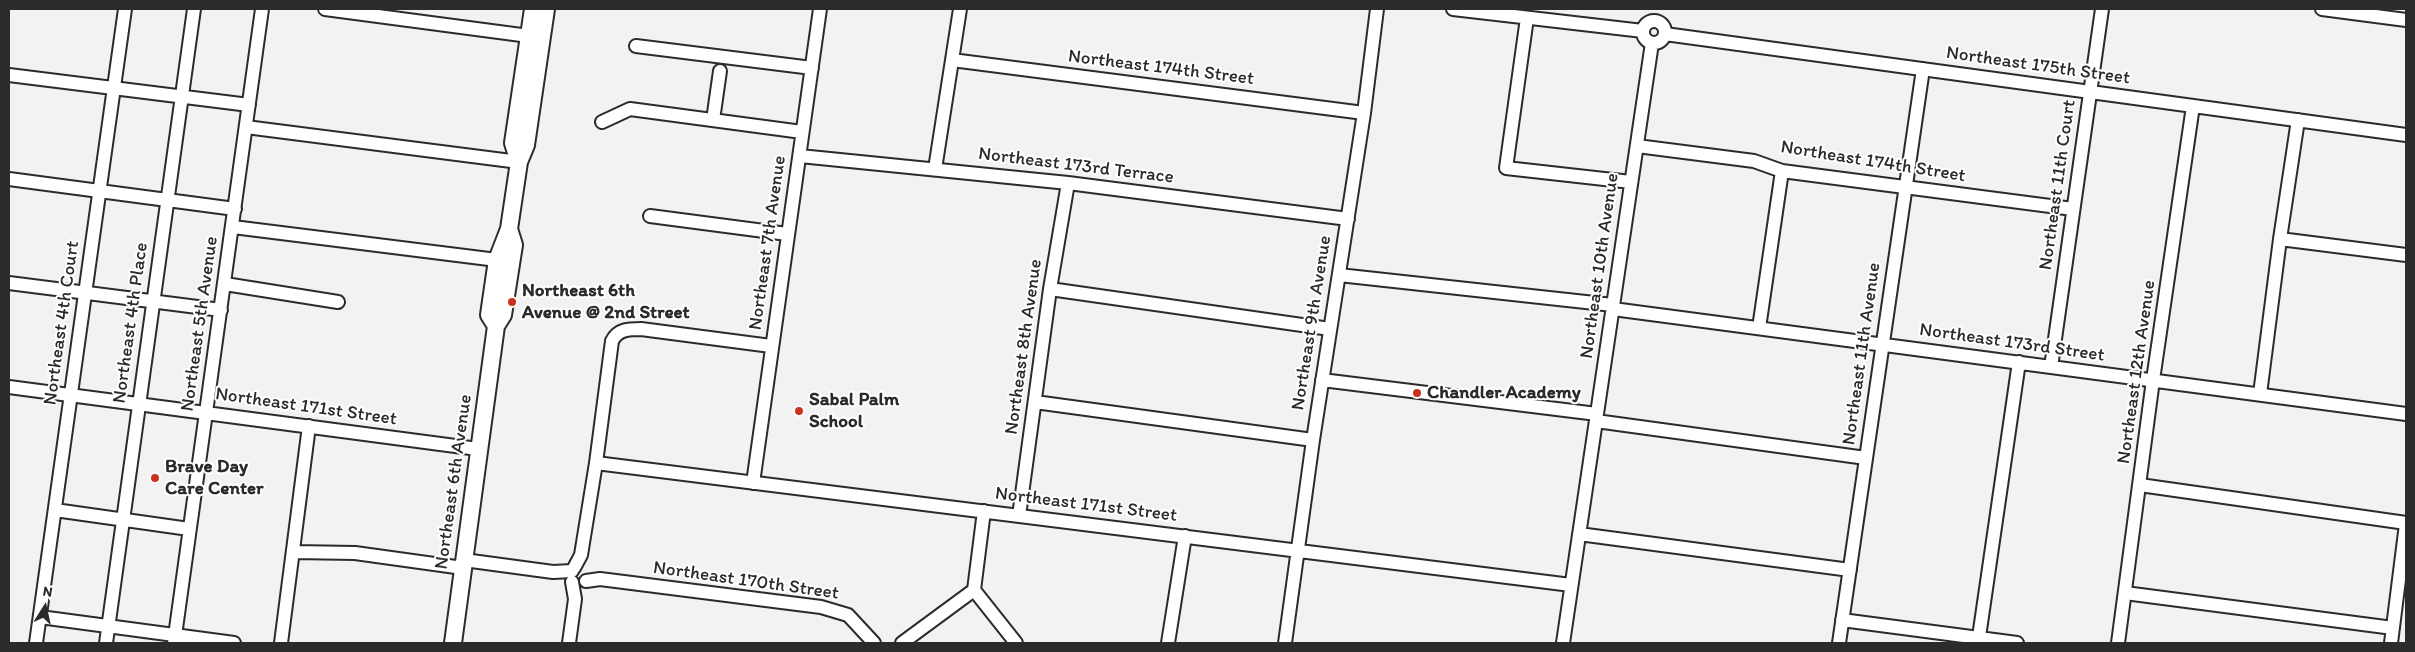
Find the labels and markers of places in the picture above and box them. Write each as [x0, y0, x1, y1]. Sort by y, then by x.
place label: Northeast 6th Avenue @ 2nd Street [522, 280, 690, 324]
marker: Northeast 6th Avenue @ 2nd Street [506, 296, 518, 308]
place label: Chandler Academy [1427, 382, 1581, 404]
marker: Chandler Academy [1411, 387, 1423, 399]
place label: Sabal Palm School [809, 389, 899, 433]
marker: Sabal Palm School [793, 405, 805, 417]
place label: Brave Day Care Center [165, 456, 264, 500]
marker: Brave Day Care Center [149, 472, 161, 484]

